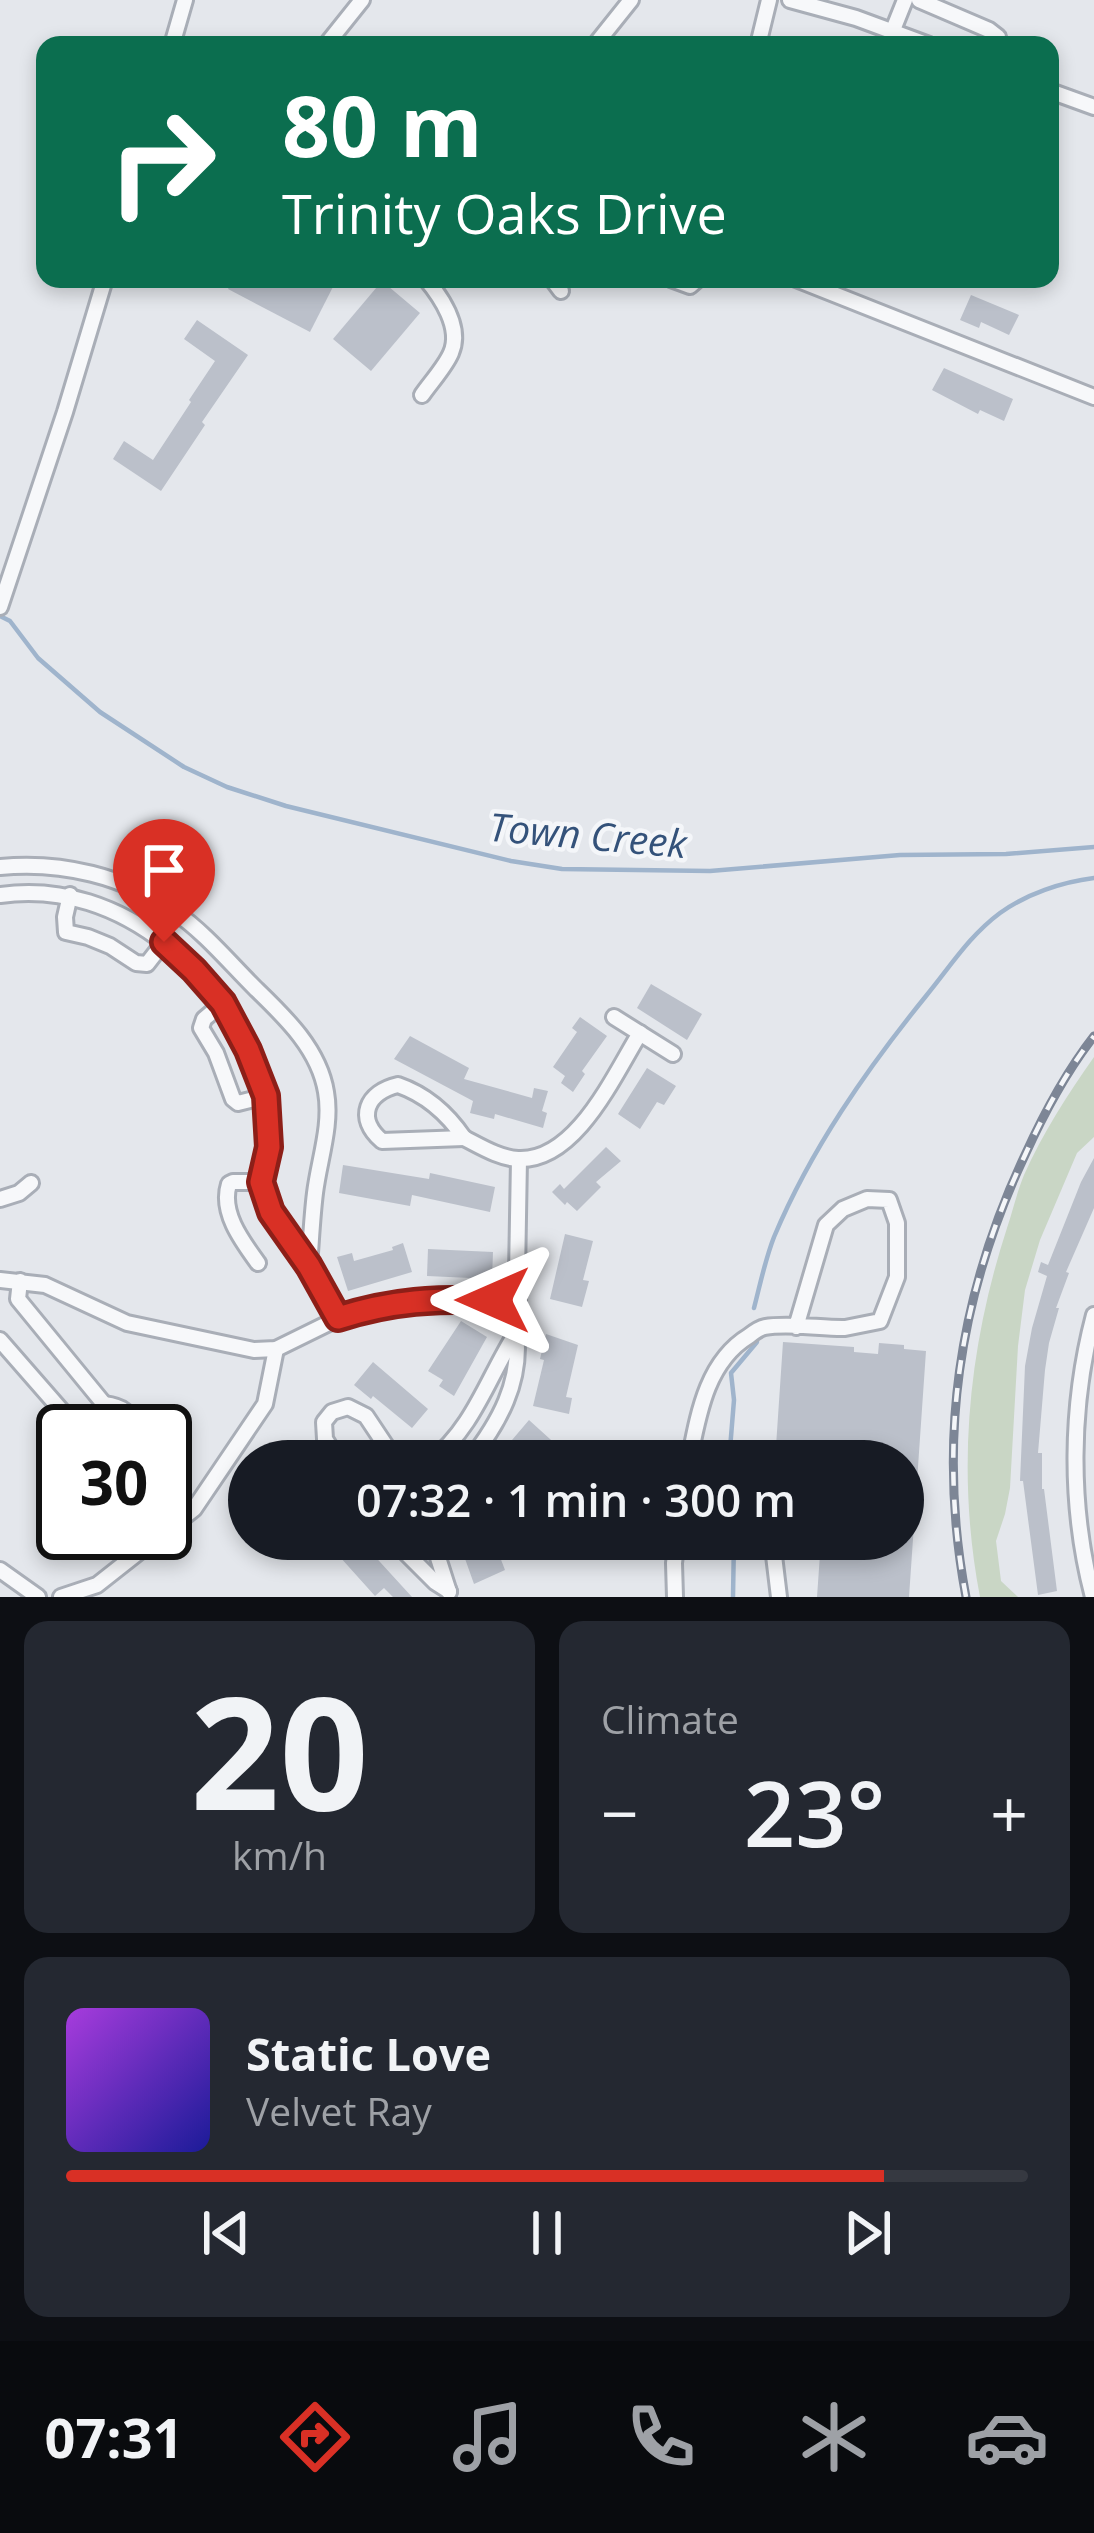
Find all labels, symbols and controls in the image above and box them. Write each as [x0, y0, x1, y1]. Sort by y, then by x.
text: 80 m [282, 67, 482, 182]
icon: right [84, 84, 240, 240]
text: Trinity Oaks Drive [282, 176, 727, 250]
water label: Town Creek [487, 799, 691, 869]
pin [113, 819, 215, 942]
icon: arrive [131, 837, 197, 903]
position arrow [430, 1237, 556, 1363]
speed limit sign: 30 [36, 1404, 192, 1560]
text: 07:32 · 1 min · 300 m [356, 1469, 796, 1530]
text: 20 [190, 1643, 369, 1856]
text: Climate [601, 1692, 739, 1745]
text: 23° [744, 1751, 885, 1873]
text: − [601, 1767, 639, 1857]
text: + [990, 1767, 1028, 1857]
text: km/h [232, 1828, 327, 1881]
text: Static Love [246, 2023, 491, 2084]
text: Velvet Ray [246, 2084, 432, 2137]
icon: previous [193, 2200, 259, 2266]
icon: pause [514, 2200, 580, 2266]
icon: next [835, 2200, 901, 2266]
icon: directions [273, 2395, 357, 2479]
icon: music [446, 2395, 530, 2479]
icon: phone [619, 2395, 703, 2479]
icon: climate [792, 2395, 876, 2479]
icon: car [965, 2395, 1049, 2479]
text: 07:31 [45, 2400, 183, 2474]

